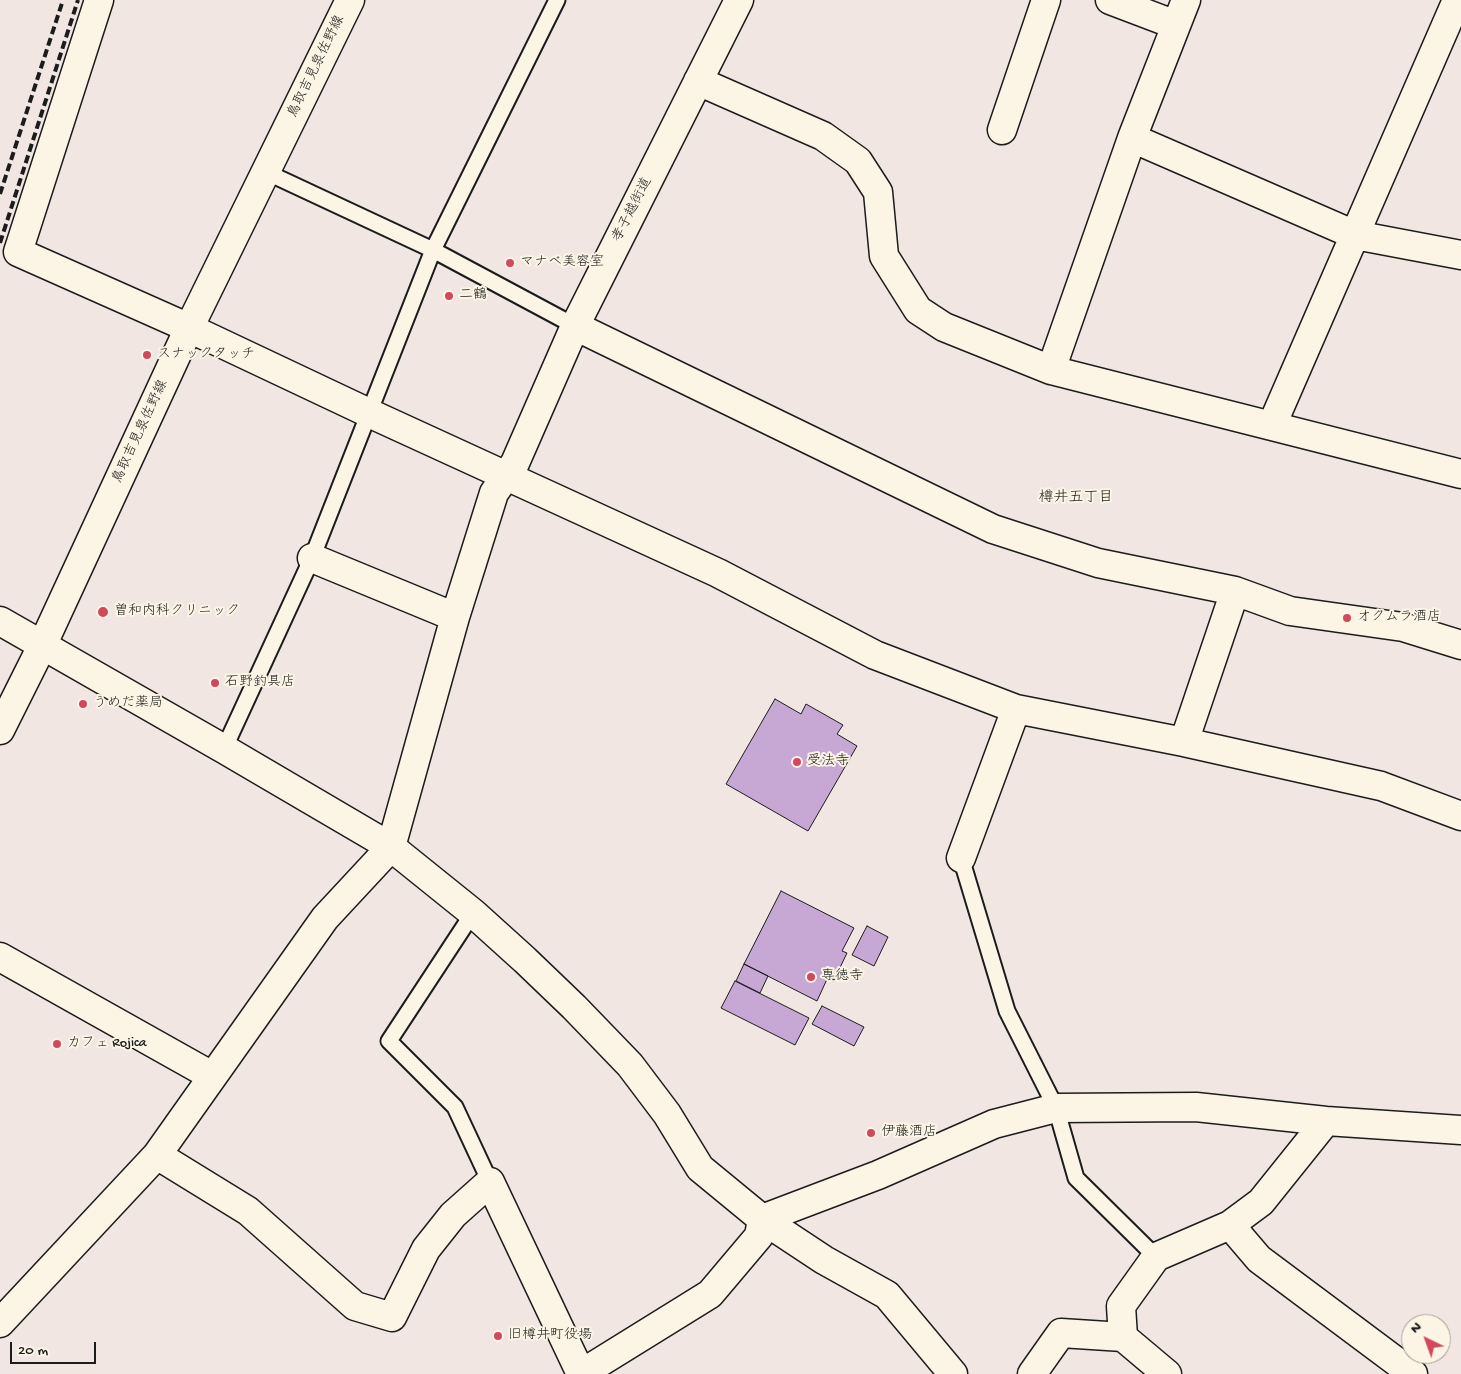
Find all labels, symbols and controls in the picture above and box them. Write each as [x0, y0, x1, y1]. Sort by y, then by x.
street label: 鳥取吉見泉佐野線 [285, 13, 349, 121]
street label: 孝子越街道 [610, 175, 656, 245]
place label: マナベ美容室 [520, 255, 604, 271]
marker: マナベ美容室 [504, 257, 516, 269]
place label: 二鶴 [459, 288, 487, 304]
marker: 二鶴 [443, 290, 455, 302]
place label: スナックタッチ [157, 347, 255, 363]
marker: スナックタッチ [141, 349, 153, 361]
street label: 鳥取吉見泉佐野線 [110, 378, 172, 486]
district label: 樽井五丁目 [1039, 490, 1113, 508]
place label: 曽和内科クリニック [114, 604, 240, 620]
marker: 曽和内科クリニック [96, 605, 110, 619]
place label: オクムラ酒店 [1357, 610, 1441, 626]
marker: オクムラ酒店 [1341, 612, 1353, 624]
place label: 石野釣具店 [225, 675, 295, 691]
marker: 石野釣具店 [209, 677, 221, 689]
place label: うめだ薬局 [93, 696, 163, 712]
marker: うめだ薬局 [77, 698, 89, 710]
place label: 受法寺 [807, 754, 849, 770]
marker: 受法寺 [791, 756, 803, 768]
place label: 専徳寺 [821, 969, 863, 985]
marker: 専徳寺 [805, 971, 817, 983]
place label: カフェ Rojica [67, 1036, 147, 1052]
marker: カフェ Rojica [51, 1038, 63, 1050]
place label: 伊藤酒店 [881, 1125, 937, 1141]
marker: 伊藤酒店 [865, 1127, 877, 1139]
north arrow [1401, 1314, 1451, 1364]
text: N [1407, 1319, 1425, 1338]
place label: 旧樽井町役場 [508, 1328, 592, 1344]
marker: 旧樽井町役場 [492, 1330, 504, 1342]
scale bar [12, 1332, 99, 1364]
text: 20 m [18, 1342, 48, 1360]

